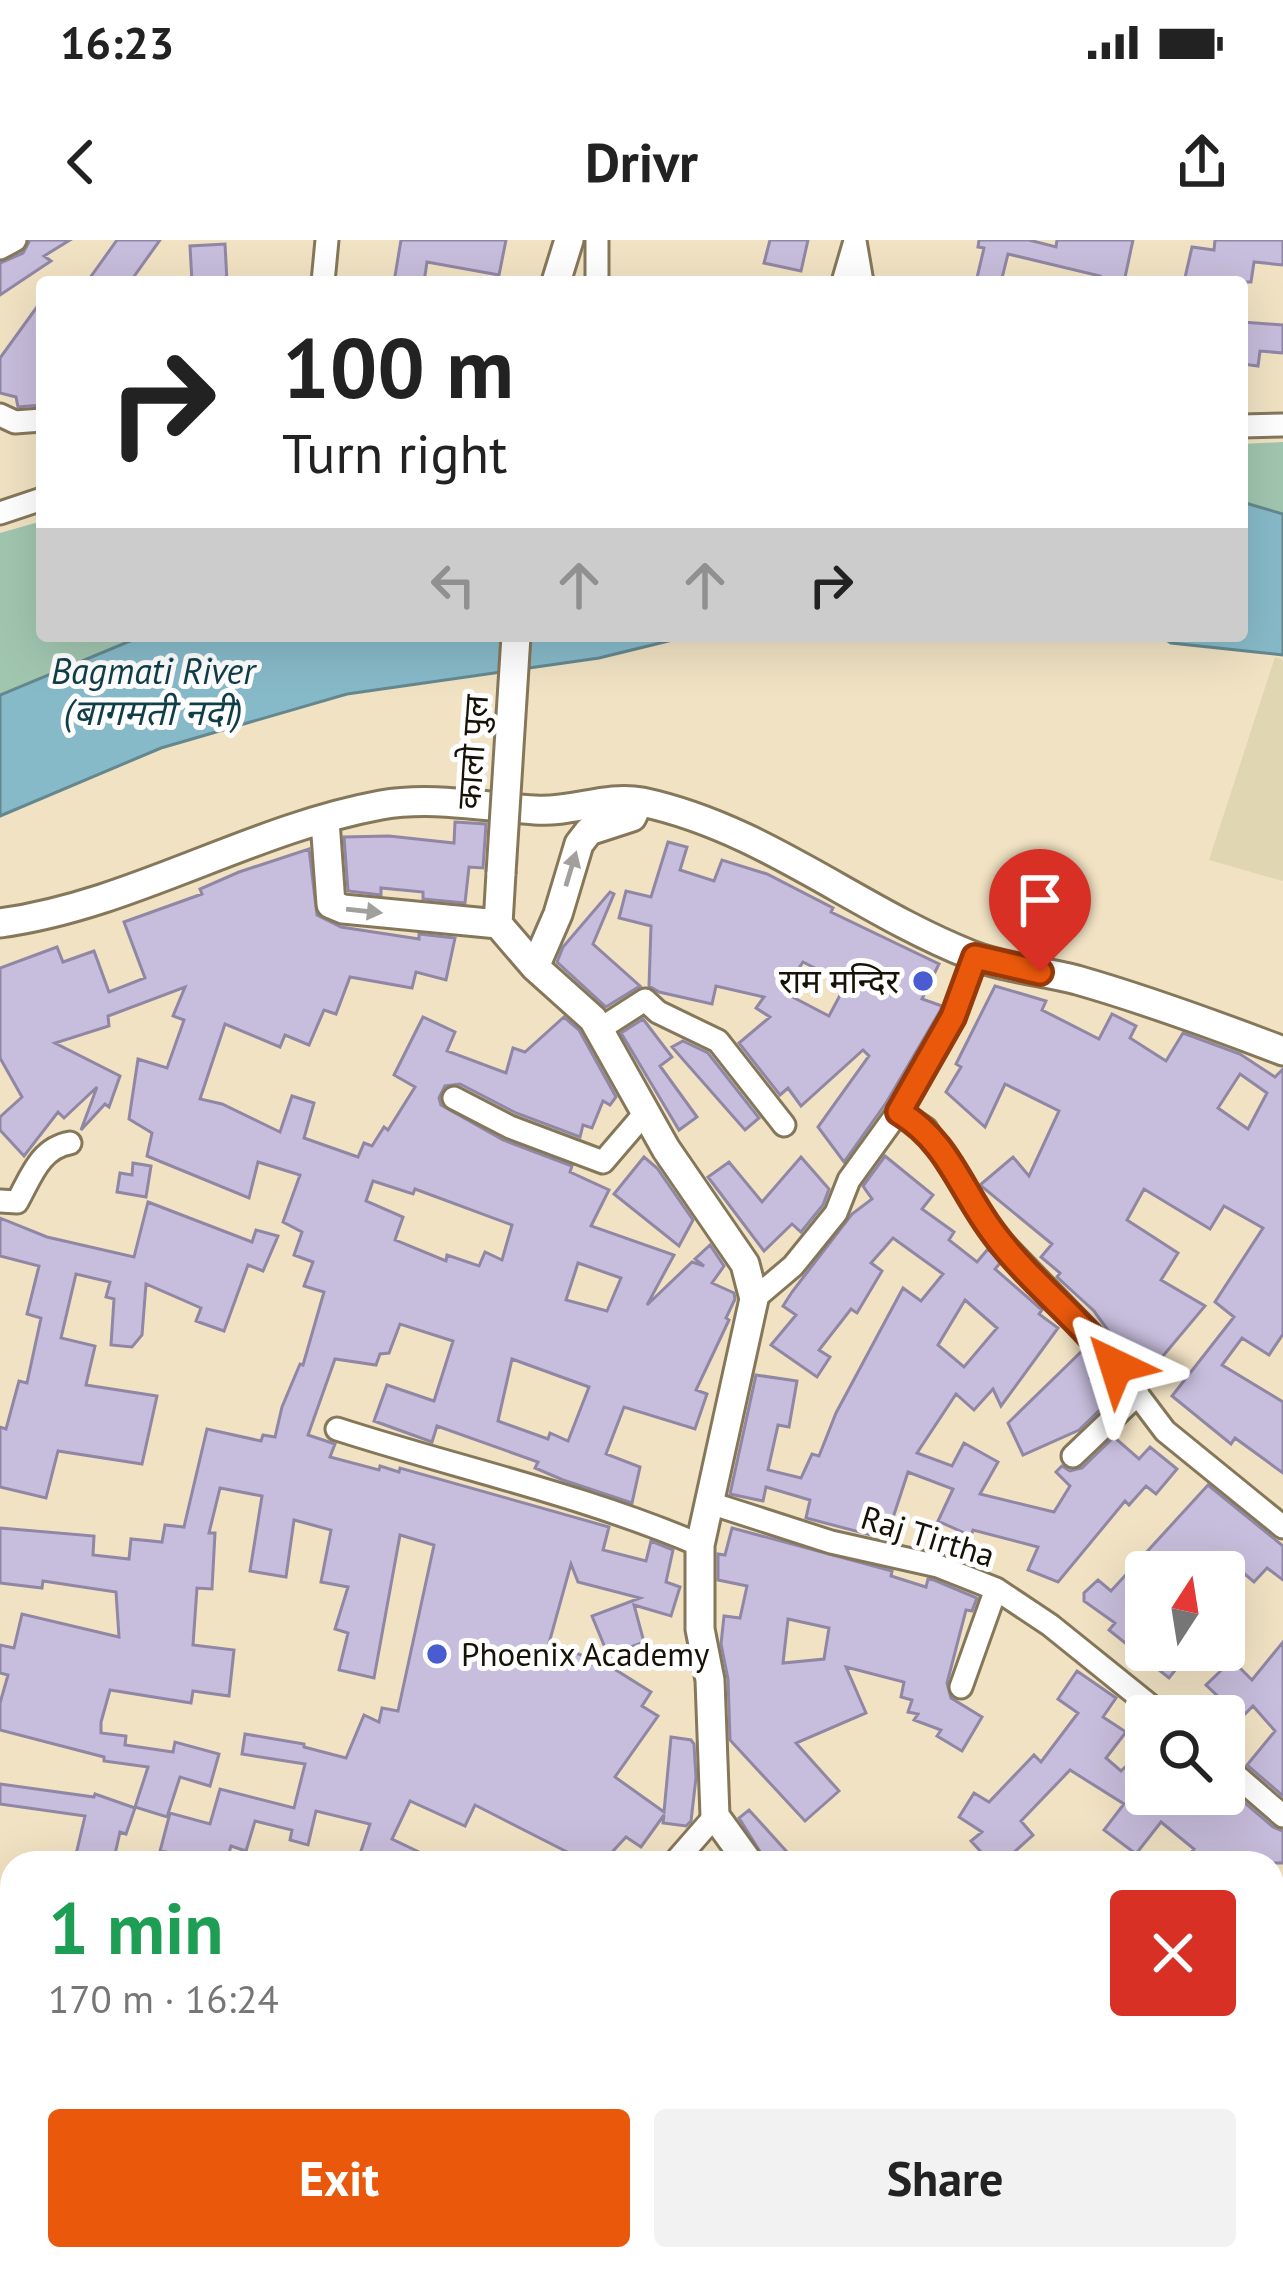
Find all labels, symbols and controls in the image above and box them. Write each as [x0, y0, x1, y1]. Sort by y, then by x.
text: 16:23 [60, 13, 174, 71]
text: Drivr [585, 127, 698, 197]
icon: back [48, 129, 114, 195]
icon: share [1169, 129, 1235, 195]
text: 100 m [282, 312, 514, 421]
icon: right [84, 324, 240, 480]
text: Turn right [282, 418, 507, 488]
icon: left [420, 552, 486, 618]
icon: ahead [546, 552, 612, 618]
icon: ahead [672, 552, 738, 618]
icon: right [798, 552, 864, 618]
water label: Bagmati River (बागमती नदी) [51, 647, 257, 735]
street label: कालो पुल [446, 693, 497, 811]
pin [989, 849, 1091, 972]
one-way arrow [563, 850, 581, 887]
icon: arrive [1007, 867, 1073, 933]
one-way arrow [346, 902, 383, 921]
place label: राम मन्दिर [779, 959, 899, 1002]
marker: राम मन्दिर [910, 968, 936, 994]
position arrow [1053, 1303, 1179, 1429]
street label: Raj Tirtha [856, 1495, 1000, 1576]
north arrow [1125, 1551, 1245, 1671]
map controls [1125, 1551, 1245, 1815]
place label: Phoenix Academy [461, 1632, 710, 1675]
marker: Phoenix Academy [424, 1641, 450, 1667]
button: search [1125, 1695, 1245, 1815]
text: 1 min [48, 1881, 224, 1974]
button: close [1110, 1890, 1236, 2016]
text: 170 m · 16:24 [48, 1973, 279, 2024]
button: Exit [48, 2109, 630, 2247]
button: Share [654, 2109, 1236, 2247]

